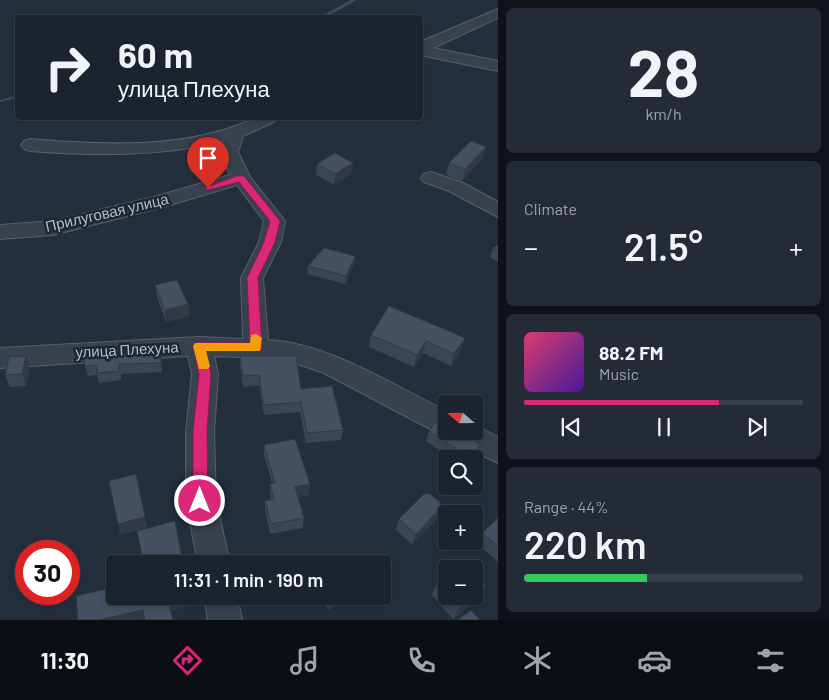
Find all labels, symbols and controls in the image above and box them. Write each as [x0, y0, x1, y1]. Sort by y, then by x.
text: 28 [628, 32, 699, 110]
text: 60 m [118, 33, 193, 75]
icon: right [35, 35, 100, 100]
text: улица Плехуна [118, 75, 270, 101]
text: km/h [645, 104, 682, 123]
pin [187, 137, 229, 188]
icon: arrive [194, 144, 222, 172]
street label: Прилуговая улица [43, 189, 171, 235]
text: Climate [524, 199, 577, 218]
text: 21.5° [624, 223, 703, 269]
text: − [524, 230, 538, 264]
text: + [789, 230, 803, 264]
street label: улица Плехуна [75, 337, 180, 361]
text: 88.2 FM [599, 341, 663, 364]
text: Music [599, 364, 639, 383]
north arrow [438, 395, 482, 440]
map controls [438, 395, 483, 605]
icon: previous [557, 413, 585, 441]
icon: pause [650, 413, 678, 441]
icon: next [743, 413, 771, 441]
button: search [438, 450, 483, 495]
position arrow [173, 474, 225, 526]
text: Range · 44% [524, 497, 609, 516]
button: + [438, 505, 483, 550]
text: 220 km [524, 521, 646, 567]
speed limit sign: 30 [15, 540, 80, 605]
button: − [438, 560, 483, 605]
text: 11:31 · 1 min · 190 m [174, 568, 323, 591]
icon: directions [170, 643, 205, 678]
icon: music [287, 643, 322, 678]
icon: phone [404, 643, 439, 678]
icon: climate [520, 643, 555, 678]
icon: car [637, 643, 672, 678]
icon: filters [753, 643, 788, 678]
text: 11:30 [41, 647, 89, 673]

